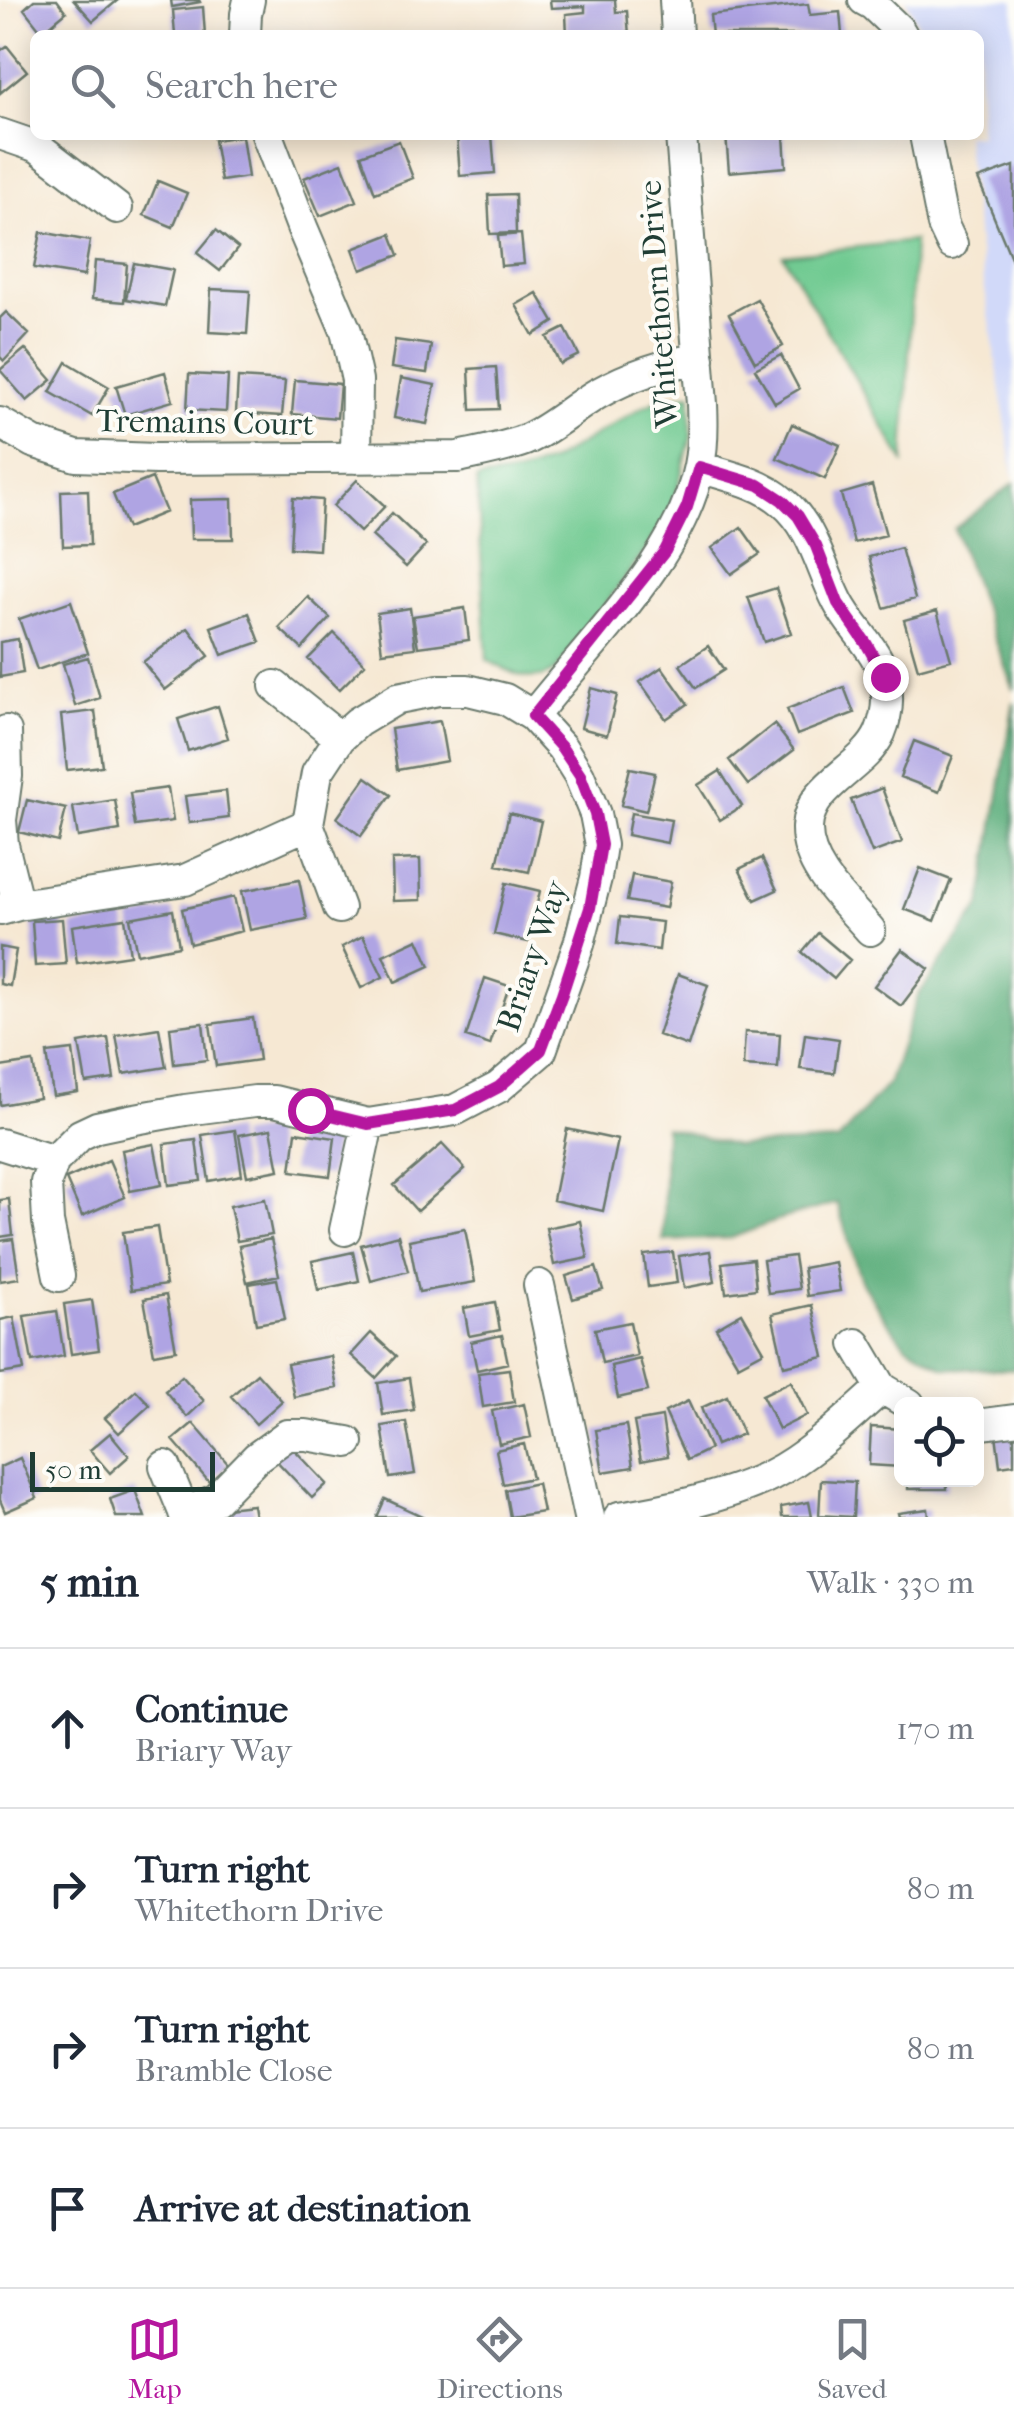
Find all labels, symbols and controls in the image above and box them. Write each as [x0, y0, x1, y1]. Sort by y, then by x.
search box [30, 30, 984, 140]
icon: search [65, 58, 120, 113]
text: Search here [145, 63, 338, 108]
street label: Whitethorn Drive [631, 179, 686, 430]
street label: Tremains Court [96, 402, 315, 443]
route end [863, 655, 909, 701]
street label: Briary Way [489, 875, 576, 1036]
route start [288, 1088, 334, 1134]
map controls [894, 1397, 984, 1487]
button: locate [894, 1397, 984, 1487]
scale bar [30, 1447, 215, 1492]
text: 50 m [45, 1453, 102, 1486]
text: 5 min [40, 1558, 139, 1607]
text: Walk · 330 m [807, 1564, 974, 1601]
text: Continue [135, 1687, 288, 1732]
icon: ahead [40, 1701, 95, 1756]
text: 170 m [896, 1710, 974, 1747]
text: Briary Way [135, 1732, 292, 1769]
text: Turn right [135, 1847, 310, 1892]
icon: right [40, 1861, 95, 1916]
text: 80 m [907, 1870, 974, 1907]
text: Whitethorn Drive [135, 1892, 383, 1929]
text: Turn right [135, 2007, 310, 2052]
icon: right [40, 2021, 95, 2076]
text: 80 m [907, 2030, 974, 2067]
text: Bramble Close [135, 2052, 333, 2089]
icon: arrive [40, 2181, 95, 2236]
text: Arrive at destination [135, 2186, 471, 2231]
tab: Map [127, 2312, 182, 2405]
tab: Directions [437, 2312, 563, 2405]
tab: Saved [817, 2312, 887, 2405]

